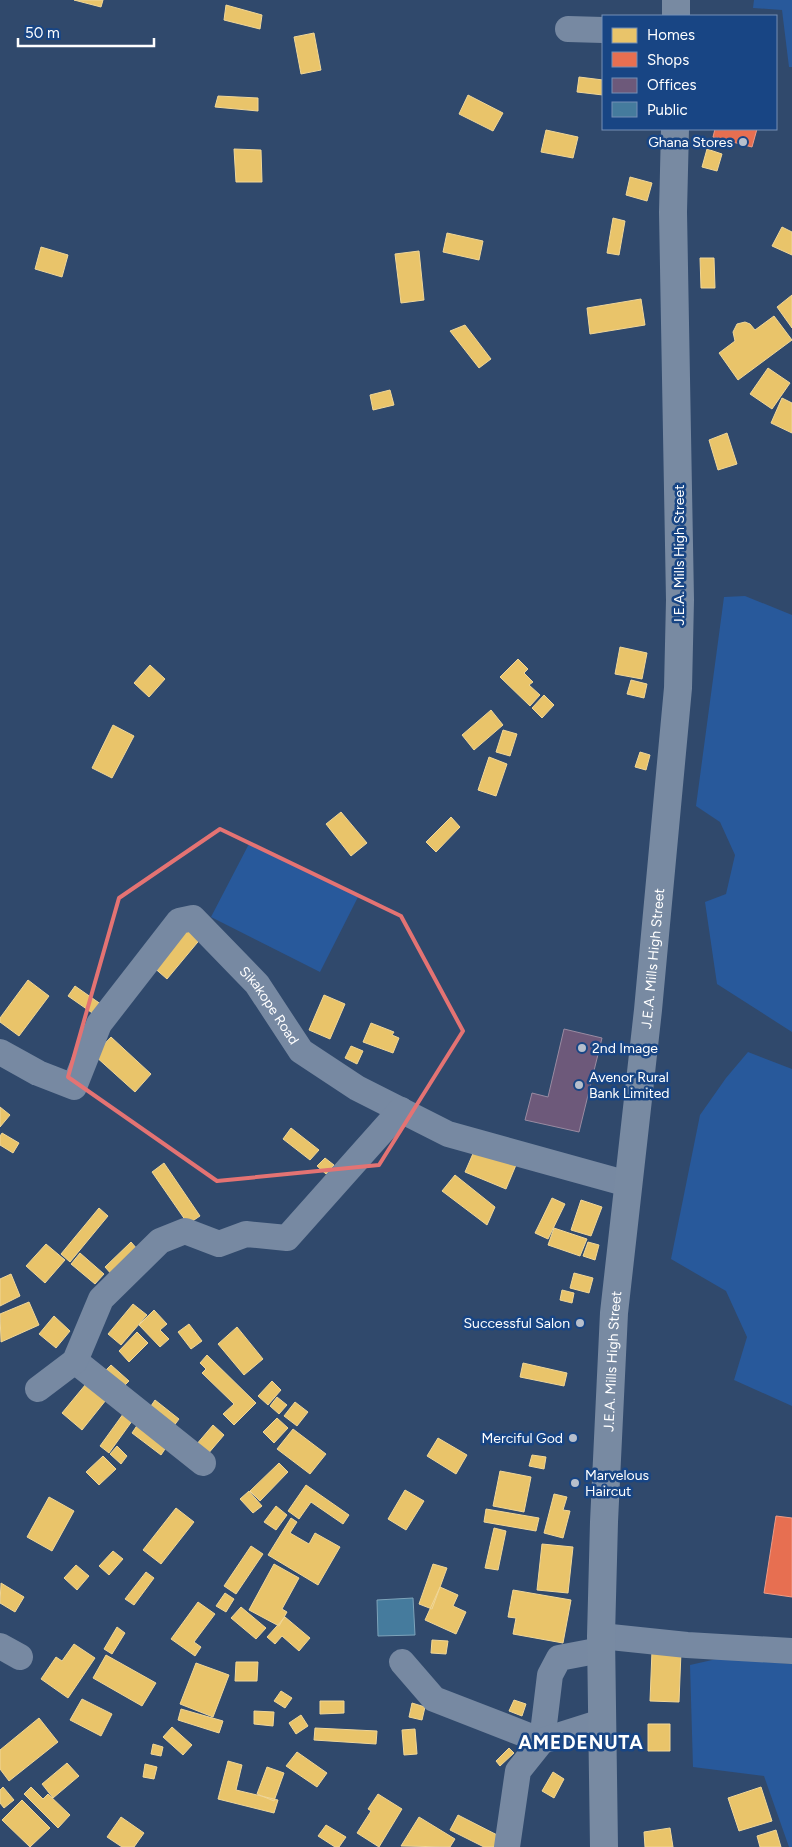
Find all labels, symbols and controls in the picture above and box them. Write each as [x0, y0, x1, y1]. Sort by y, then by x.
scale bar [18, 15, 154, 47]
legend [602, 15, 777, 130]
text: 50 m [25, 24, 60, 42]
text: Homes [647, 26, 695, 44]
text: Shops [647, 51, 689, 69]
text: Offices [647, 76, 697, 94]
text: Public [647, 101, 688, 119]
place label: Ghana Stores [648, 134, 733, 151]
marker: Ghana Stores [737, 136, 749, 148]
street label: J.E.A. Mills High Street [671, 485, 688, 625]
street label: J.E.A. Mills High Street [638, 887, 668, 1030]
street label: Sikakope Road [236, 963, 302, 1048]
place label: 2nd Image [592, 1040, 658, 1057]
marker: 2nd Image [576, 1042, 588, 1054]
place label: Avenor Rural Bank Limited [589, 1069, 670, 1102]
marker: Avenor Rural Bank Limited [573, 1079, 585, 1091]
street label: J.E.A. Mills High Street [600, 1290, 625, 1432]
place label: Successful Salon [463, 1315, 570, 1332]
marker: Successful Salon [574, 1317, 586, 1329]
place label: Merciful God [481, 1430, 563, 1447]
marker: Merciful God [567, 1432, 579, 1444]
place label: Marvelous Haircut [585, 1467, 649, 1500]
marker: Marvelous Haircut [569, 1477, 581, 1489]
district label: AMEDENUTA [518, 1731, 644, 1754]

